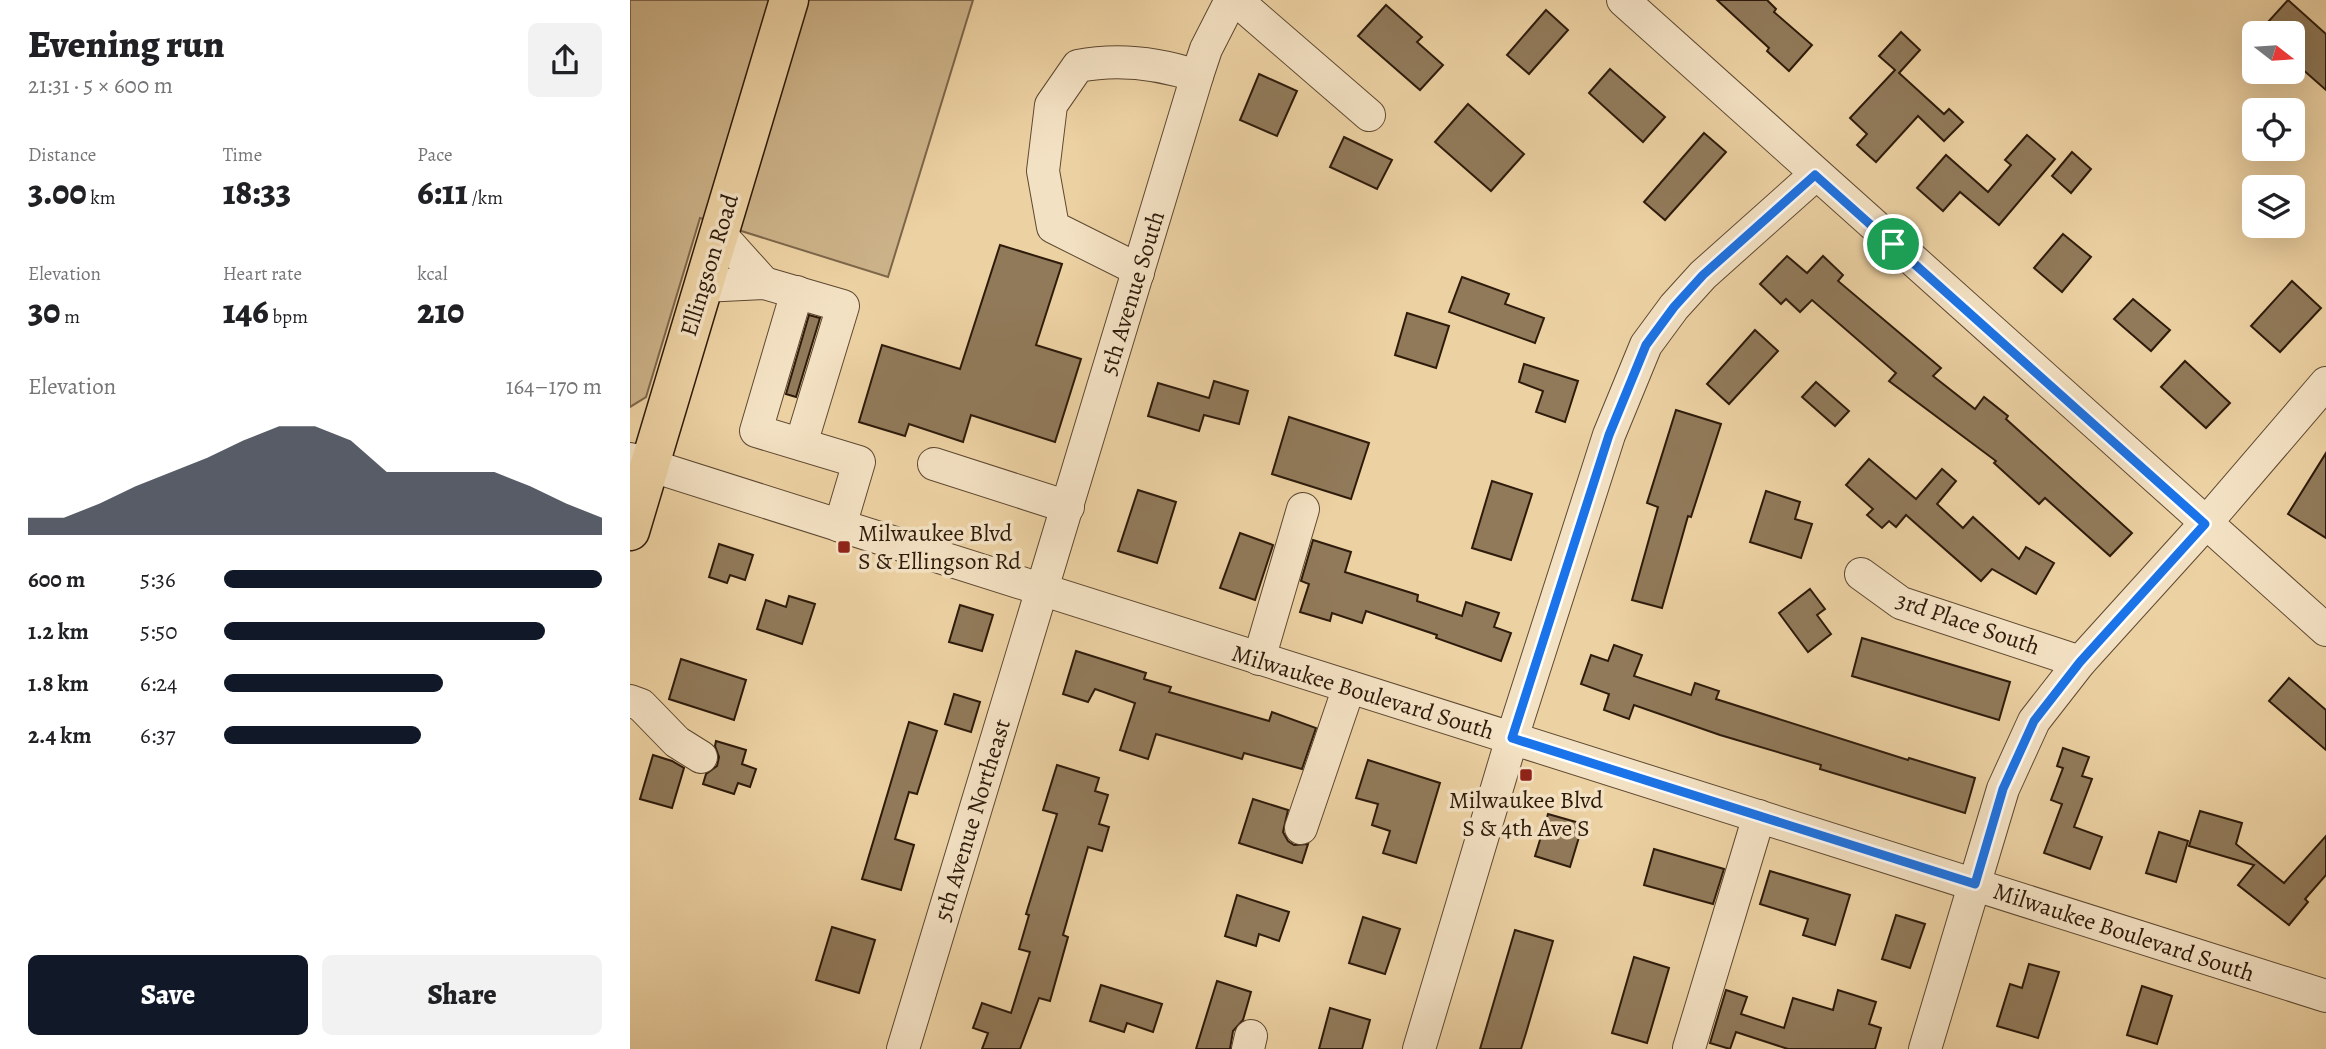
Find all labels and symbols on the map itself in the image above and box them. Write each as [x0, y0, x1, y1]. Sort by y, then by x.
north arrow [2242, 21, 2305, 84]
street label: Ellingson Road [672, 190, 746, 340]
street label: 5th Avenue South [1092, 207, 1172, 379]
pin [1863, 214, 1923, 274]
place label: Milwaukee Blvd S & Ellingson Rd [858, 517, 1021, 577]
marker: Milwaukee Blvd S & Ellingson Rd [836, 539, 852, 555]
street label: 3rd Place South [1892, 583, 2044, 663]
street label: Milwaukee Boulevard South [1228, 637, 1498, 747]
street label: 5th Avenue Northeast [926, 715, 1018, 925]
marker: Milwaukee Blvd S & 4th Ave S [1518, 767, 1534, 783]
place label: Milwaukee Blvd S & 4th Ave S [1449, 784, 1603, 844]
street label: Milwaukee Boulevard South [1989, 875, 2259, 989]

